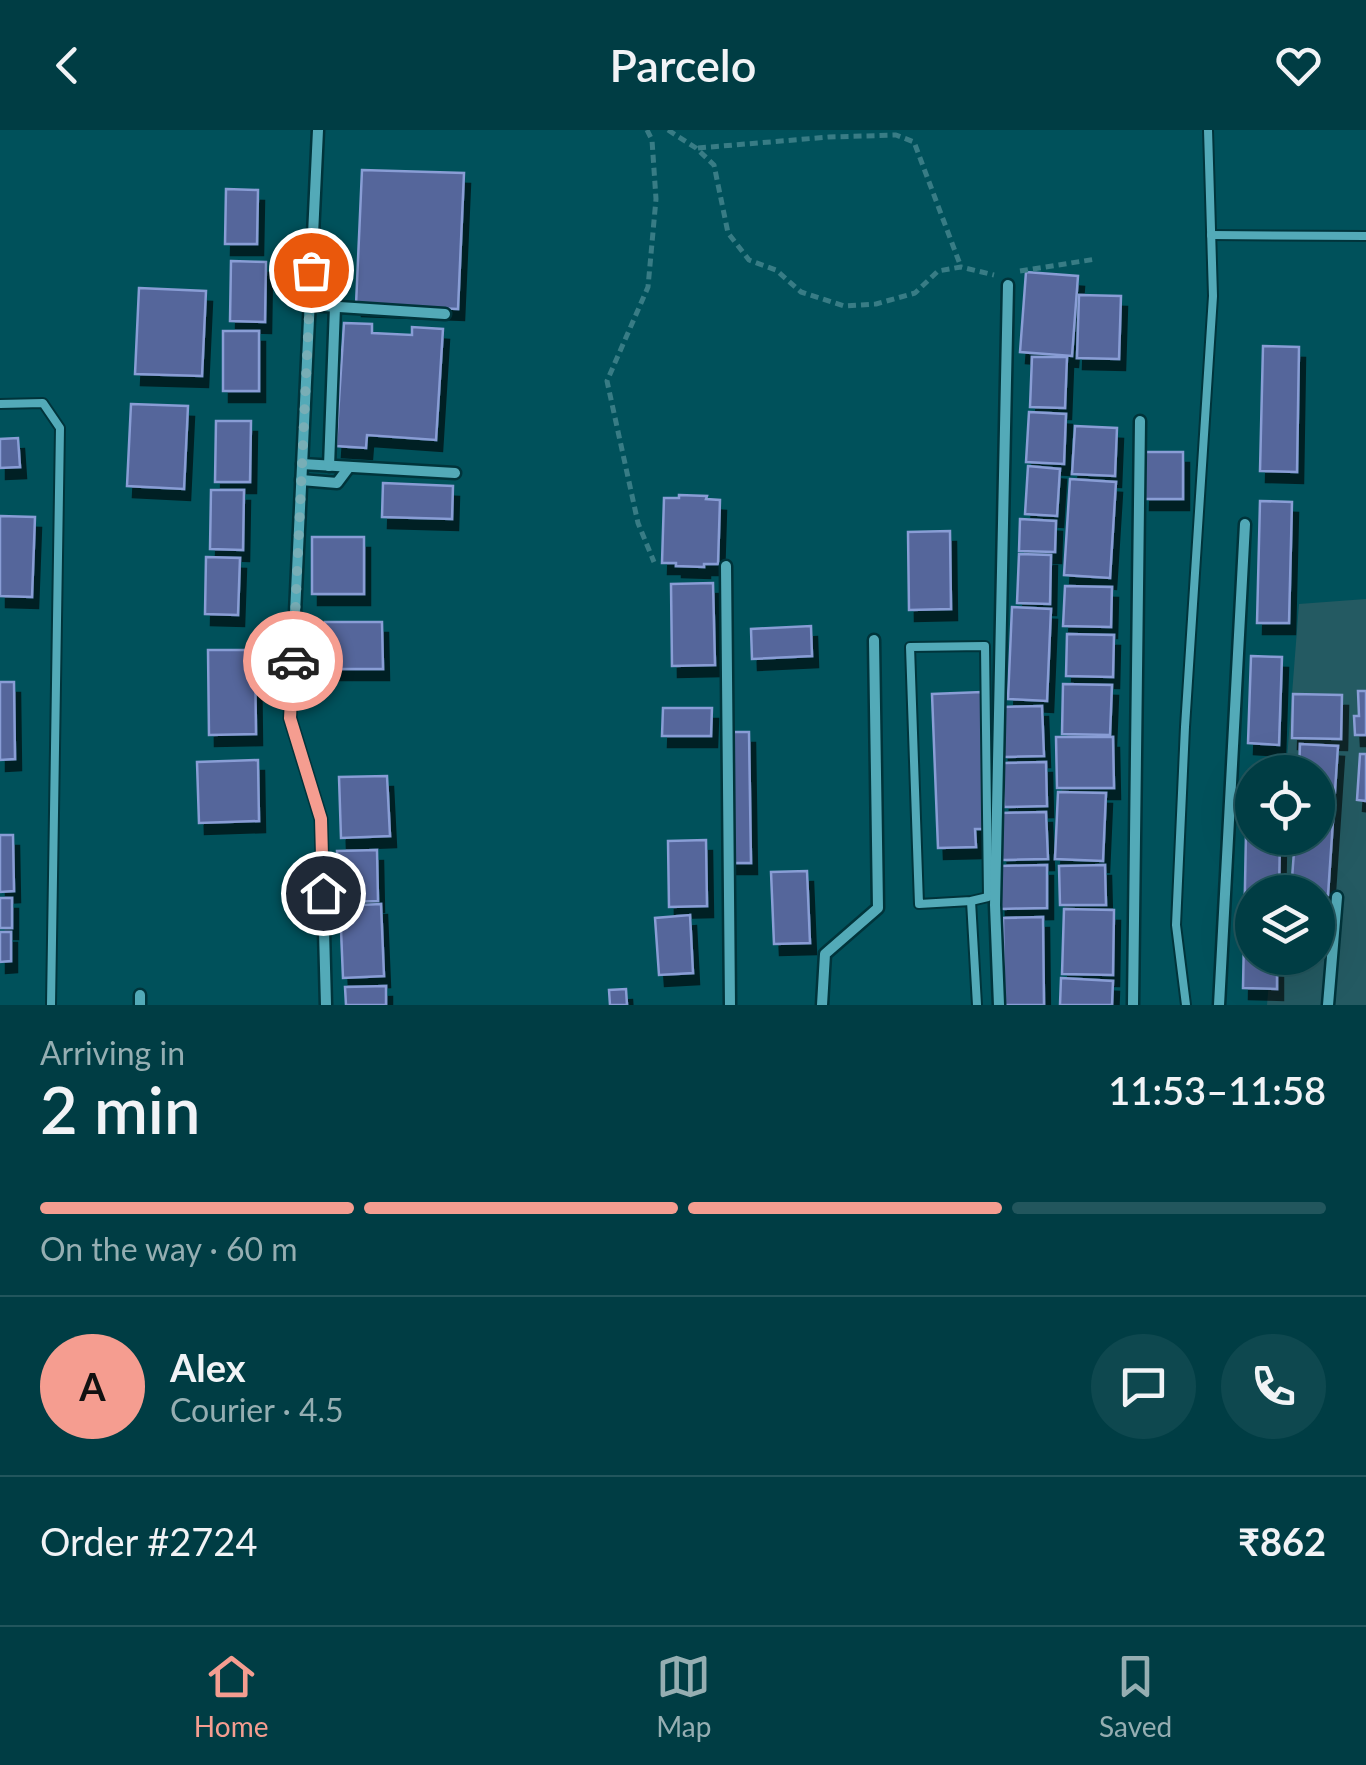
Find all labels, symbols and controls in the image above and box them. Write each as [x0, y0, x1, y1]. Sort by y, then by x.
icon: back [40, 38, 95, 93]
text: Parcelo [610, 38, 756, 92]
icon: heart [1271, 38, 1326, 93]
pin [269, 228, 354, 313]
icon: bag [284, 243, 339, 298]
courier [243, 611, 343, 711]
icon: car [266, 634, 321, 689]
map controls [1235, 755, 1335, 975]
button: locate [1235, 755, 1335, 855]
pin [281, 851, 366, 936]
icon: home [296, 866, 351, 921]
button: layers [1235, 875, 1335, 975]
text: Arriving in [40, 1033, 185, 1072]
text: 11:53–11:58 [1108, 1067, 1326, 1113]
text: 2 min [40, 1070, 200, 1148]
text: On the way · 60 m [40, 1229, 298, 1268]
button: chat [1091, 1334, 1196, 1439]
button: phone [1221, 1334, 1326, 1439]
text: Alex [170, 1344, 246, 1390]
text: A [79, 1363, 106, 1409]
text: Courier · 4.5 [170, 1390, 344, 1429]
text: Order #2724 [40, 1518, 257, 1564]
text: ₹862 [1238, 1518, 1326, 1564]
tab: Home [194, 1649, 268, 1743]
tab: Map [656, 1649, 711, 1743]
tab: Saved [1099, 1649, 1172, 1743]

